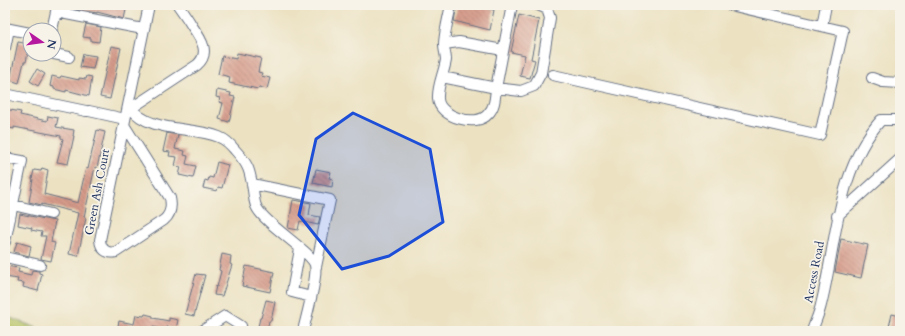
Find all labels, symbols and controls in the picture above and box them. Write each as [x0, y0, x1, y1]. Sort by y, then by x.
north arrow [22, 22, 62, 62]
text: N [43, 38, 60, 51]
street label: Green Ash Court [81, 147, 113, 237]
street label: Access Road [800, 239, 828, 304]

